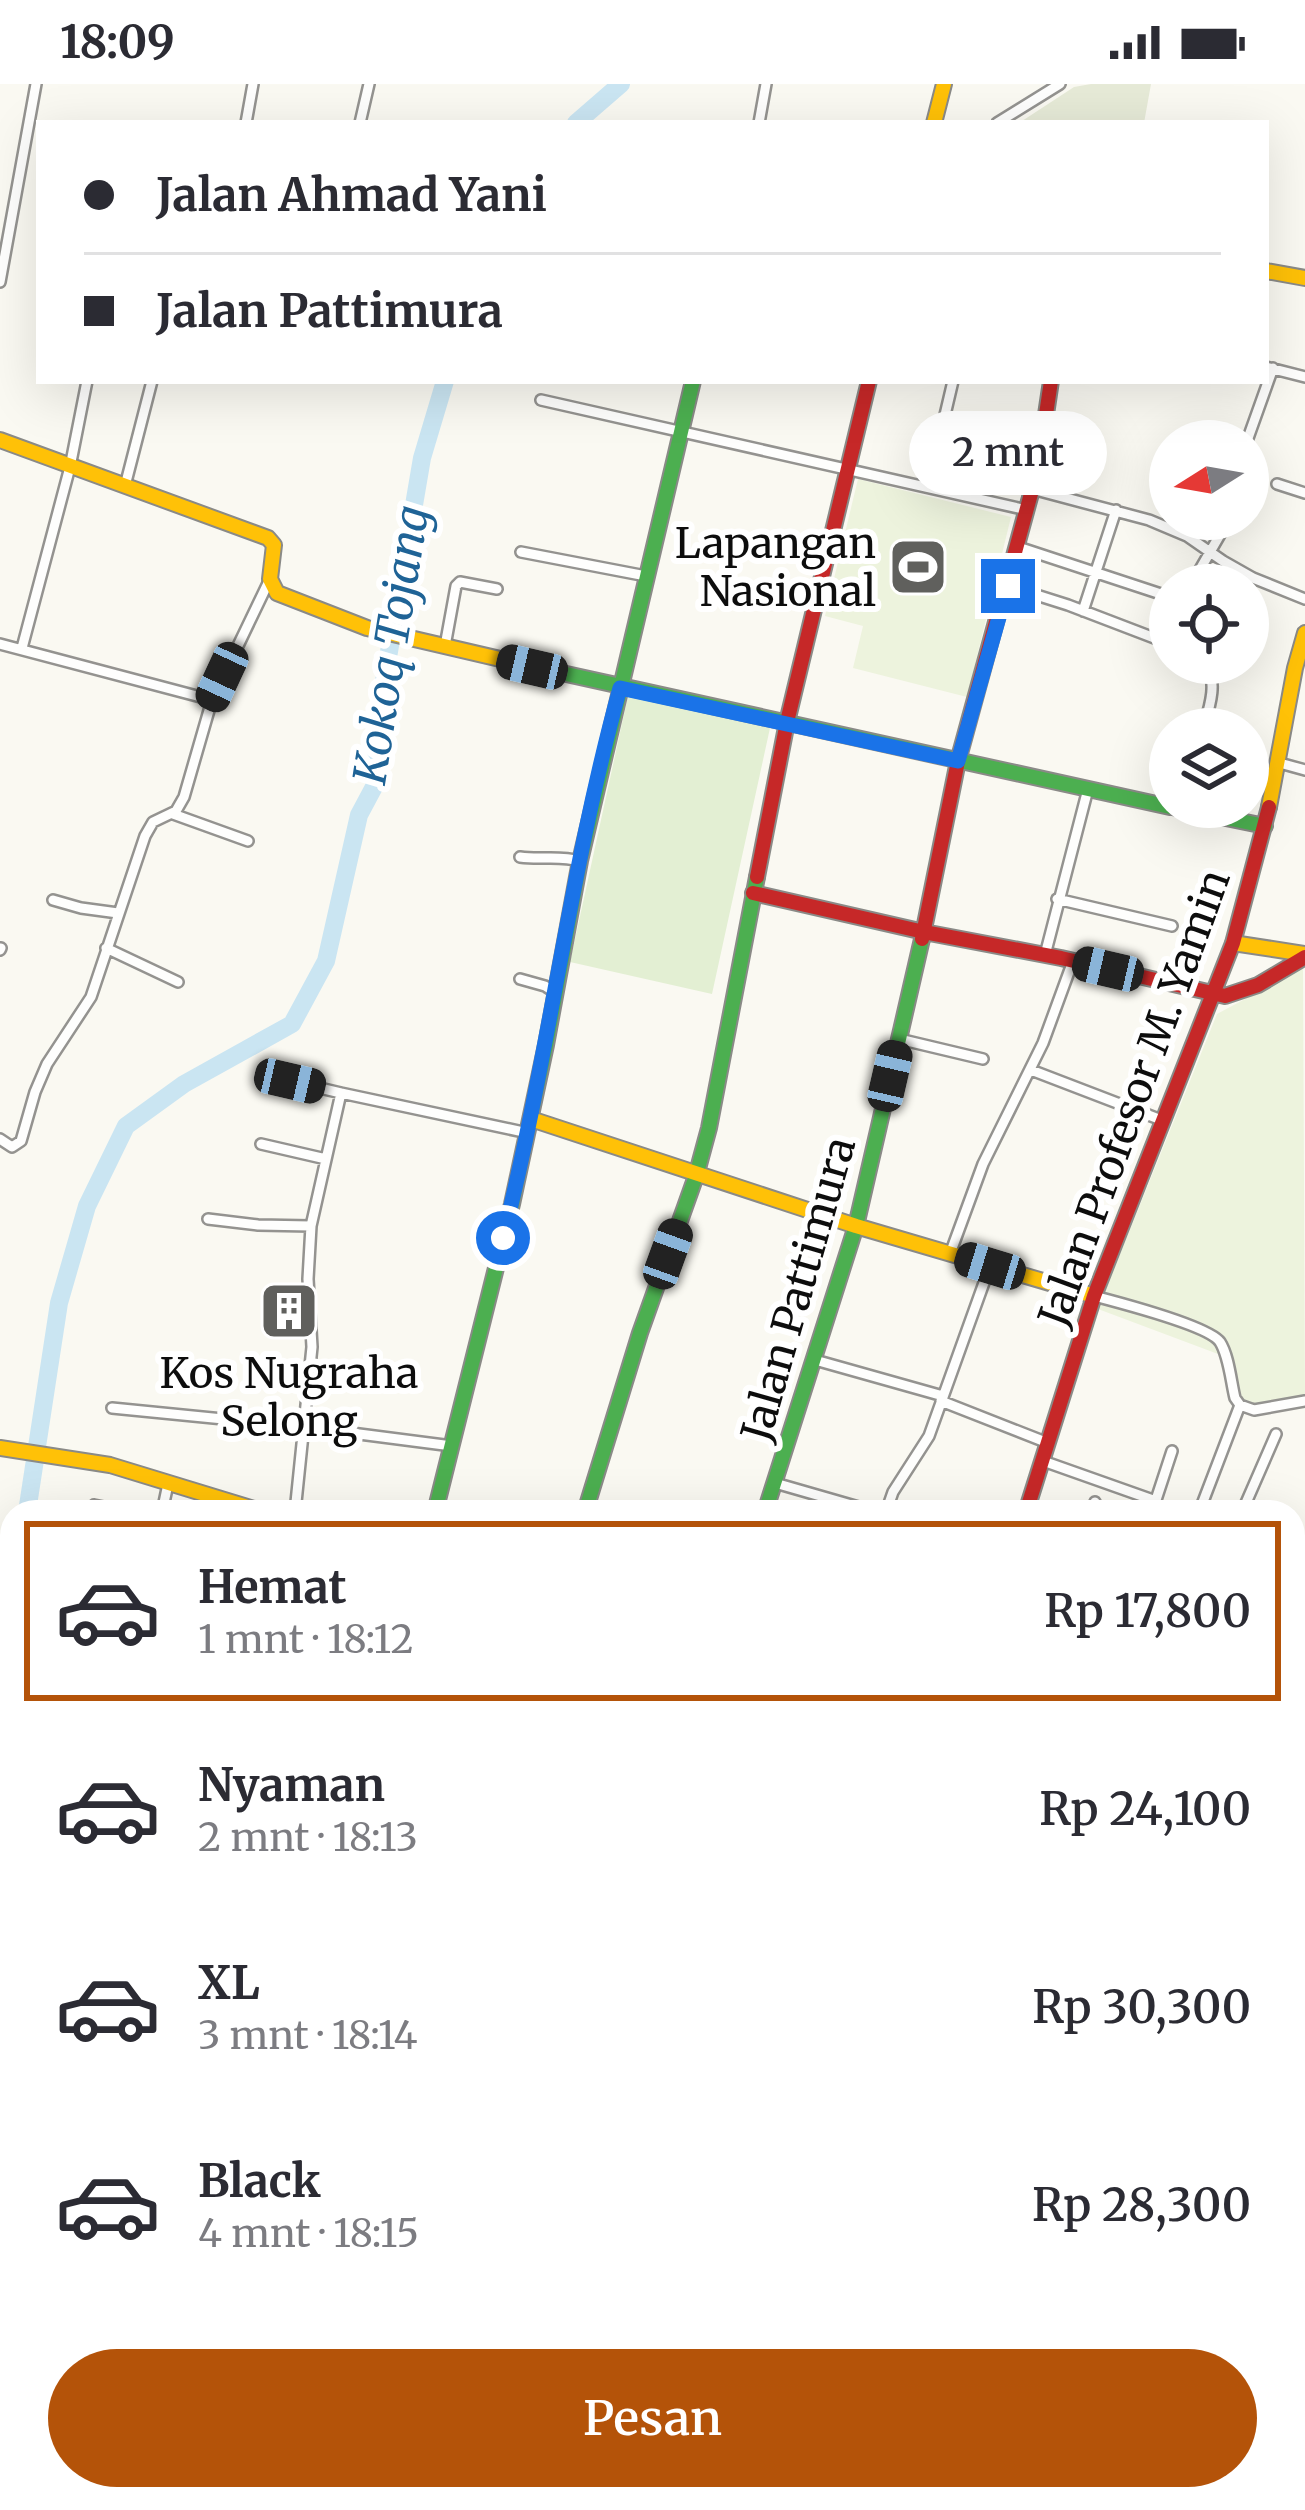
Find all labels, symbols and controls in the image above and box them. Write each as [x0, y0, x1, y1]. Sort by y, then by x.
text: 18:09 [60, 14, 175, 70]
text: Jalan Ahmad Yani [156, 167, 547, 223]
text: Jalan Pattimura [156, 283, 503, 339]
callout: 2 mnt [909, 412, 1107, 496]
north arrow [1149, 420, 1269, 540]
map controls [1149, 420, 1269, 828]
text: 2 mnt [952, 428, 1064, 477]
water label: Kokoq Tojang [341, 502, 441, 789]
place label: Lapangan Nasional [675, 517, 876, 617]
sports icon: Lapangan Nasional [887, 536, 949, 598]
route end [981, 559, 1035, 613]
button: locate [1149, 564, 1269, 684]
car [190, 637, 254, 717]
car [493, 641, 571, 693]
button: layers [1149, 708, 1269, 828]
street label: Jalan Profesor M. Yamin [1027, 862, 1241, 1335]
car [1069, 943, 1147, 995]
car [864, 1037, 916, 1115]
car [251, 1055, 329, 1107]
street label: Jalan Pattimura [729, 1131, 866, 1448]
route start [476, 1211, 530, 1265]
car [639, 1214, 697, 1294]
car [950, 1238, 1030, 1294]
building icon: Kos Nugraha Selong [258, 1280, 320, 1342]
place label: Kos Nugraha Selong [160, 1347, 418, 1448]
icon: car [54, 1557, 162, 1665]
text: Hemat [198, 1559, 347, 1615]
text: Rp 17,800 [1044, 1583, 1251, 1639]
text: 1 mnt · 18:12 [198, 1615, 414, 1664]
icon: car [54, 1755, 162, 1863]
text: Nyaman [198, 1757, 385, 1813]
text: Rp 24,100 [1039, 1781, 1251, 1837]
text: 2 mnt · 18:13 [198, 1813, 418, 1862]
icon: car [54, 1953, 162, 2061]
text: XL [198, 1955, 260, 2011]
text: Rp 30,300 [1032, 1979, 1251, 2035]
text: 3 mnt · 18:14 [198, 2011, 418, 2060]
icon: car [54, 2151, 162, 2259]
text: Black [198, 2153, 321, 2209]
text: Rp 28,300 [1032, 2177, 1251, 2233]
text: 4 mnt · 18:15 [198, 2209, 419, 2258]
button: Pesan [48, 2349, 1257, 2487]

